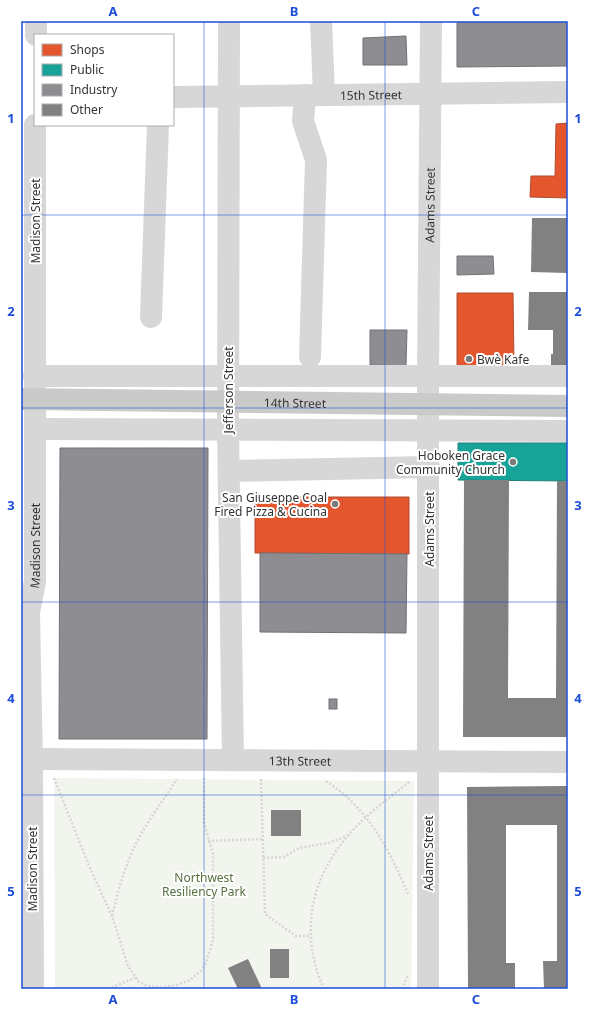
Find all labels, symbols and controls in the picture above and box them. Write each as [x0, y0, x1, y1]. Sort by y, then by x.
text: A [109, 2, 118, 20]
text: B [290, 2, 298, 20]
text: C [472, 2, 480, 20]
legend [34, 34, 174, 126]
text: Shops [70, 41, 105, 58]
text: Public [70, 61, 104, 78]
text: Industry [70, 81, 118, 98]
street label: 15th Street [340, 86, 403, 103]
text: Other [70, 101, 103, 118]
text: 1 [7, 109, 15, 127]
text: 1 [574, 109, 582, 127]
street label: Adams Street [421, 167, 438, 243]
street label: Madison Street [27, 178, 44, 264]
text: 2 [7, 302, 15, 320]
text: 2 [574, 302, 582, 320]
street label: Jefferson Street [220, 346, 237, 435]
place label: Bwè Kafe [477, 351, 529, 368]
marker: Bwè Kafe [464, 354, 474, 364]
street label: 14th Street [264, 394, 327, 411]
place label: Hoboken Grace Community Church [396, 447, 505, 478]
marker: Hoboken Grace Community Church [508, 457, 518, 467]
place label: San Giuseppe Coal Fired Pizza & Cucina [214, 489, 327, 520]
street label: Adams Street [421, 491, 438, 567]
text: 3 [7, 496, 15, 514]
text: 3 [574, 496, 582, 514]
marker: San Giuseppe Coal Fired Pizza & Cucina [330, 499, 340, 509]
street label: Madison Street [25, 502, 44, 590]
text: 4 [7, 689, 15, 707]
text: 4 [574, 689, 582, 707]
street label: 13th Street [269, 752, 332, 769]
street label: Adams Street [420, 815, 437, 891]
street label: Madison Street [24, 826, 41, 912]
park label: Northwest Resiliency Park [162, 869, 246, 900]
text: 5 [7, 882, 15, 900]
text: 5 [574, 882, 582, 900]
text: A [109, 990, 118, 1008]
text: B [290, 990, 298, 1008]
text: C [472, 990, 480, 1008]

